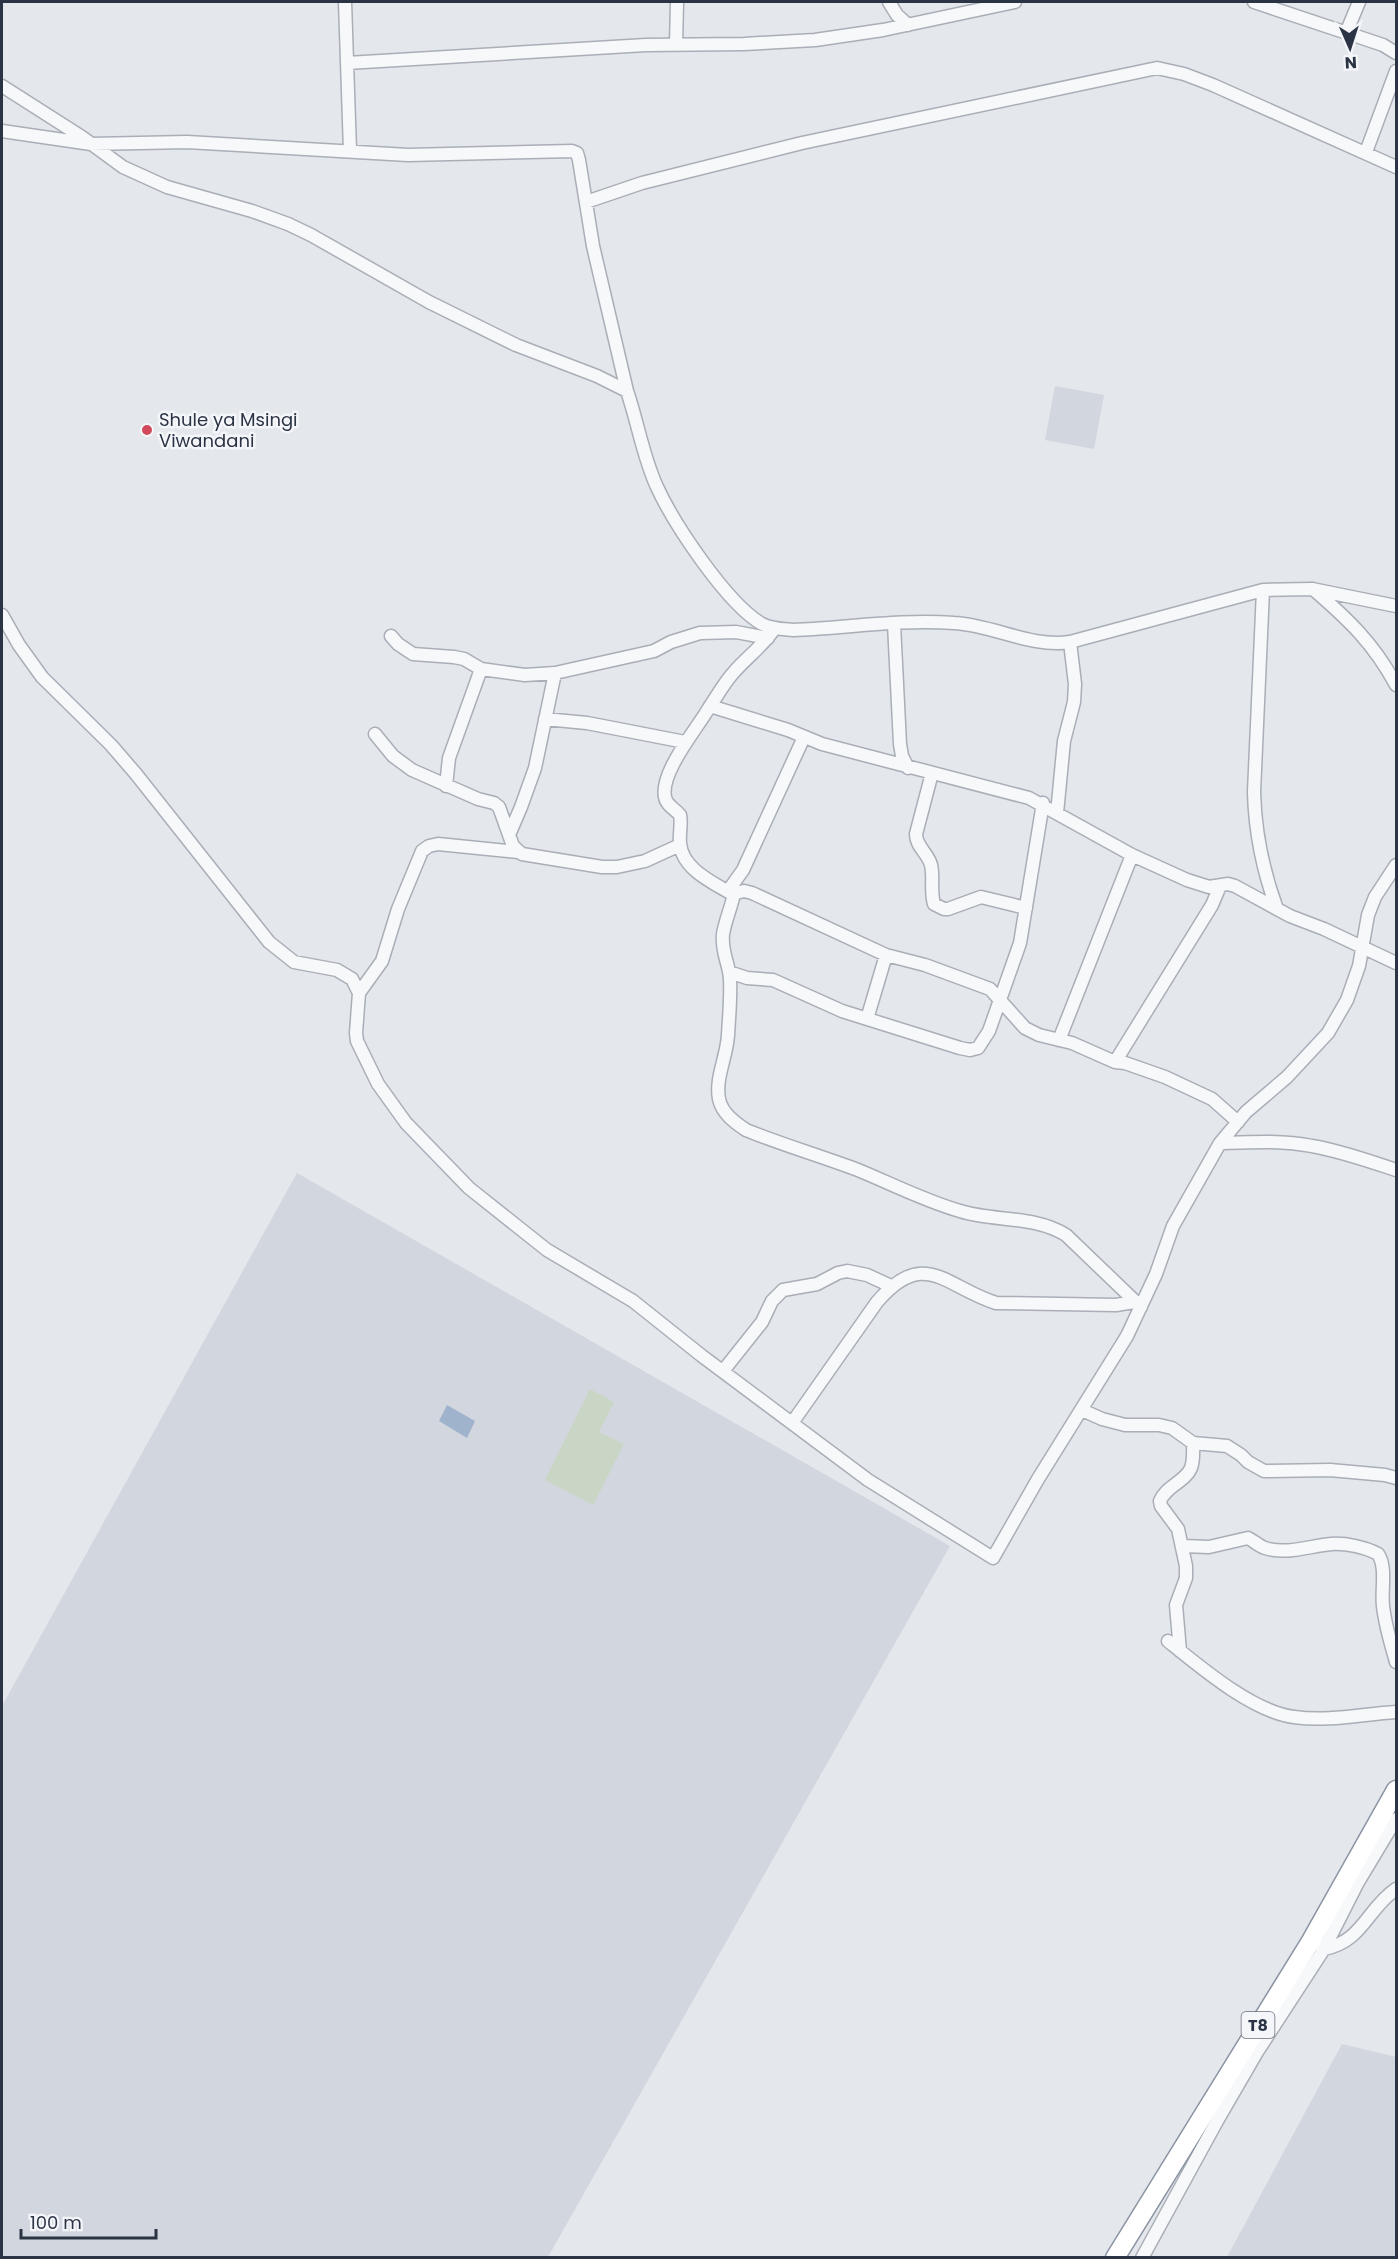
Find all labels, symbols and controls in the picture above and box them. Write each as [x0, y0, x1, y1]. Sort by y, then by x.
north arrow [1320, 18, 1380, 78]
text: N [1344, 51, 1357, 74]
place label: Shule ya Msingi Viwandani [159, 407, 298, 453]
marker: Shule ya Msingi Viwandani [140, 423, 154, 437]
road number: T8 [1242, 2012, 1274, 2038]
scale bar [21, 2202, 156, 2240]
text: 100 m [30, 2210, 82, 2235]

